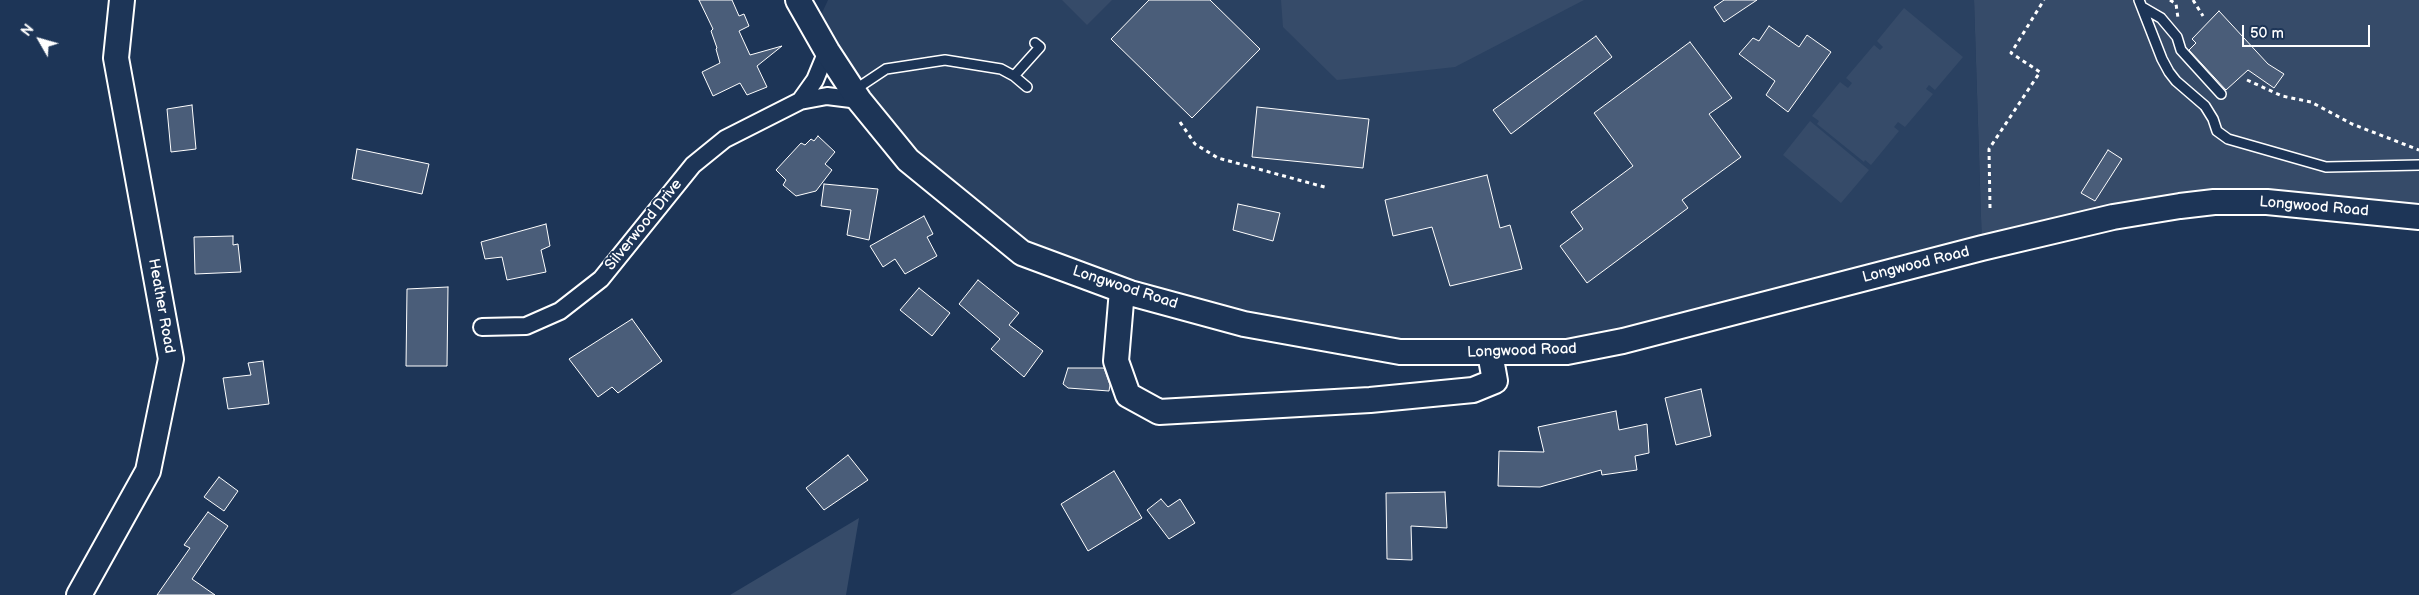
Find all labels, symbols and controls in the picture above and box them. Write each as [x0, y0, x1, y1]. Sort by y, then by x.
north arrow [15, 15, 65, 65]
scale bar [2244, 15, 2372, 47]
text: N [18, 21, 38, 40]
text: 50 m [2250, 24, 2284, 43]
street label: Silverwood Drive [602, 176, 686, 274]
street label: Longwood Road [2259, 193, 2369, 221]
street label: Longwood Road [1861, 243, 1971, 287]
street label: Heather Road [144, 257, 178, 355]
street label: Longwood Road [1070, 262, 1180, 314]
street label: Longwood Road [1467, 340, 1577, 362]

